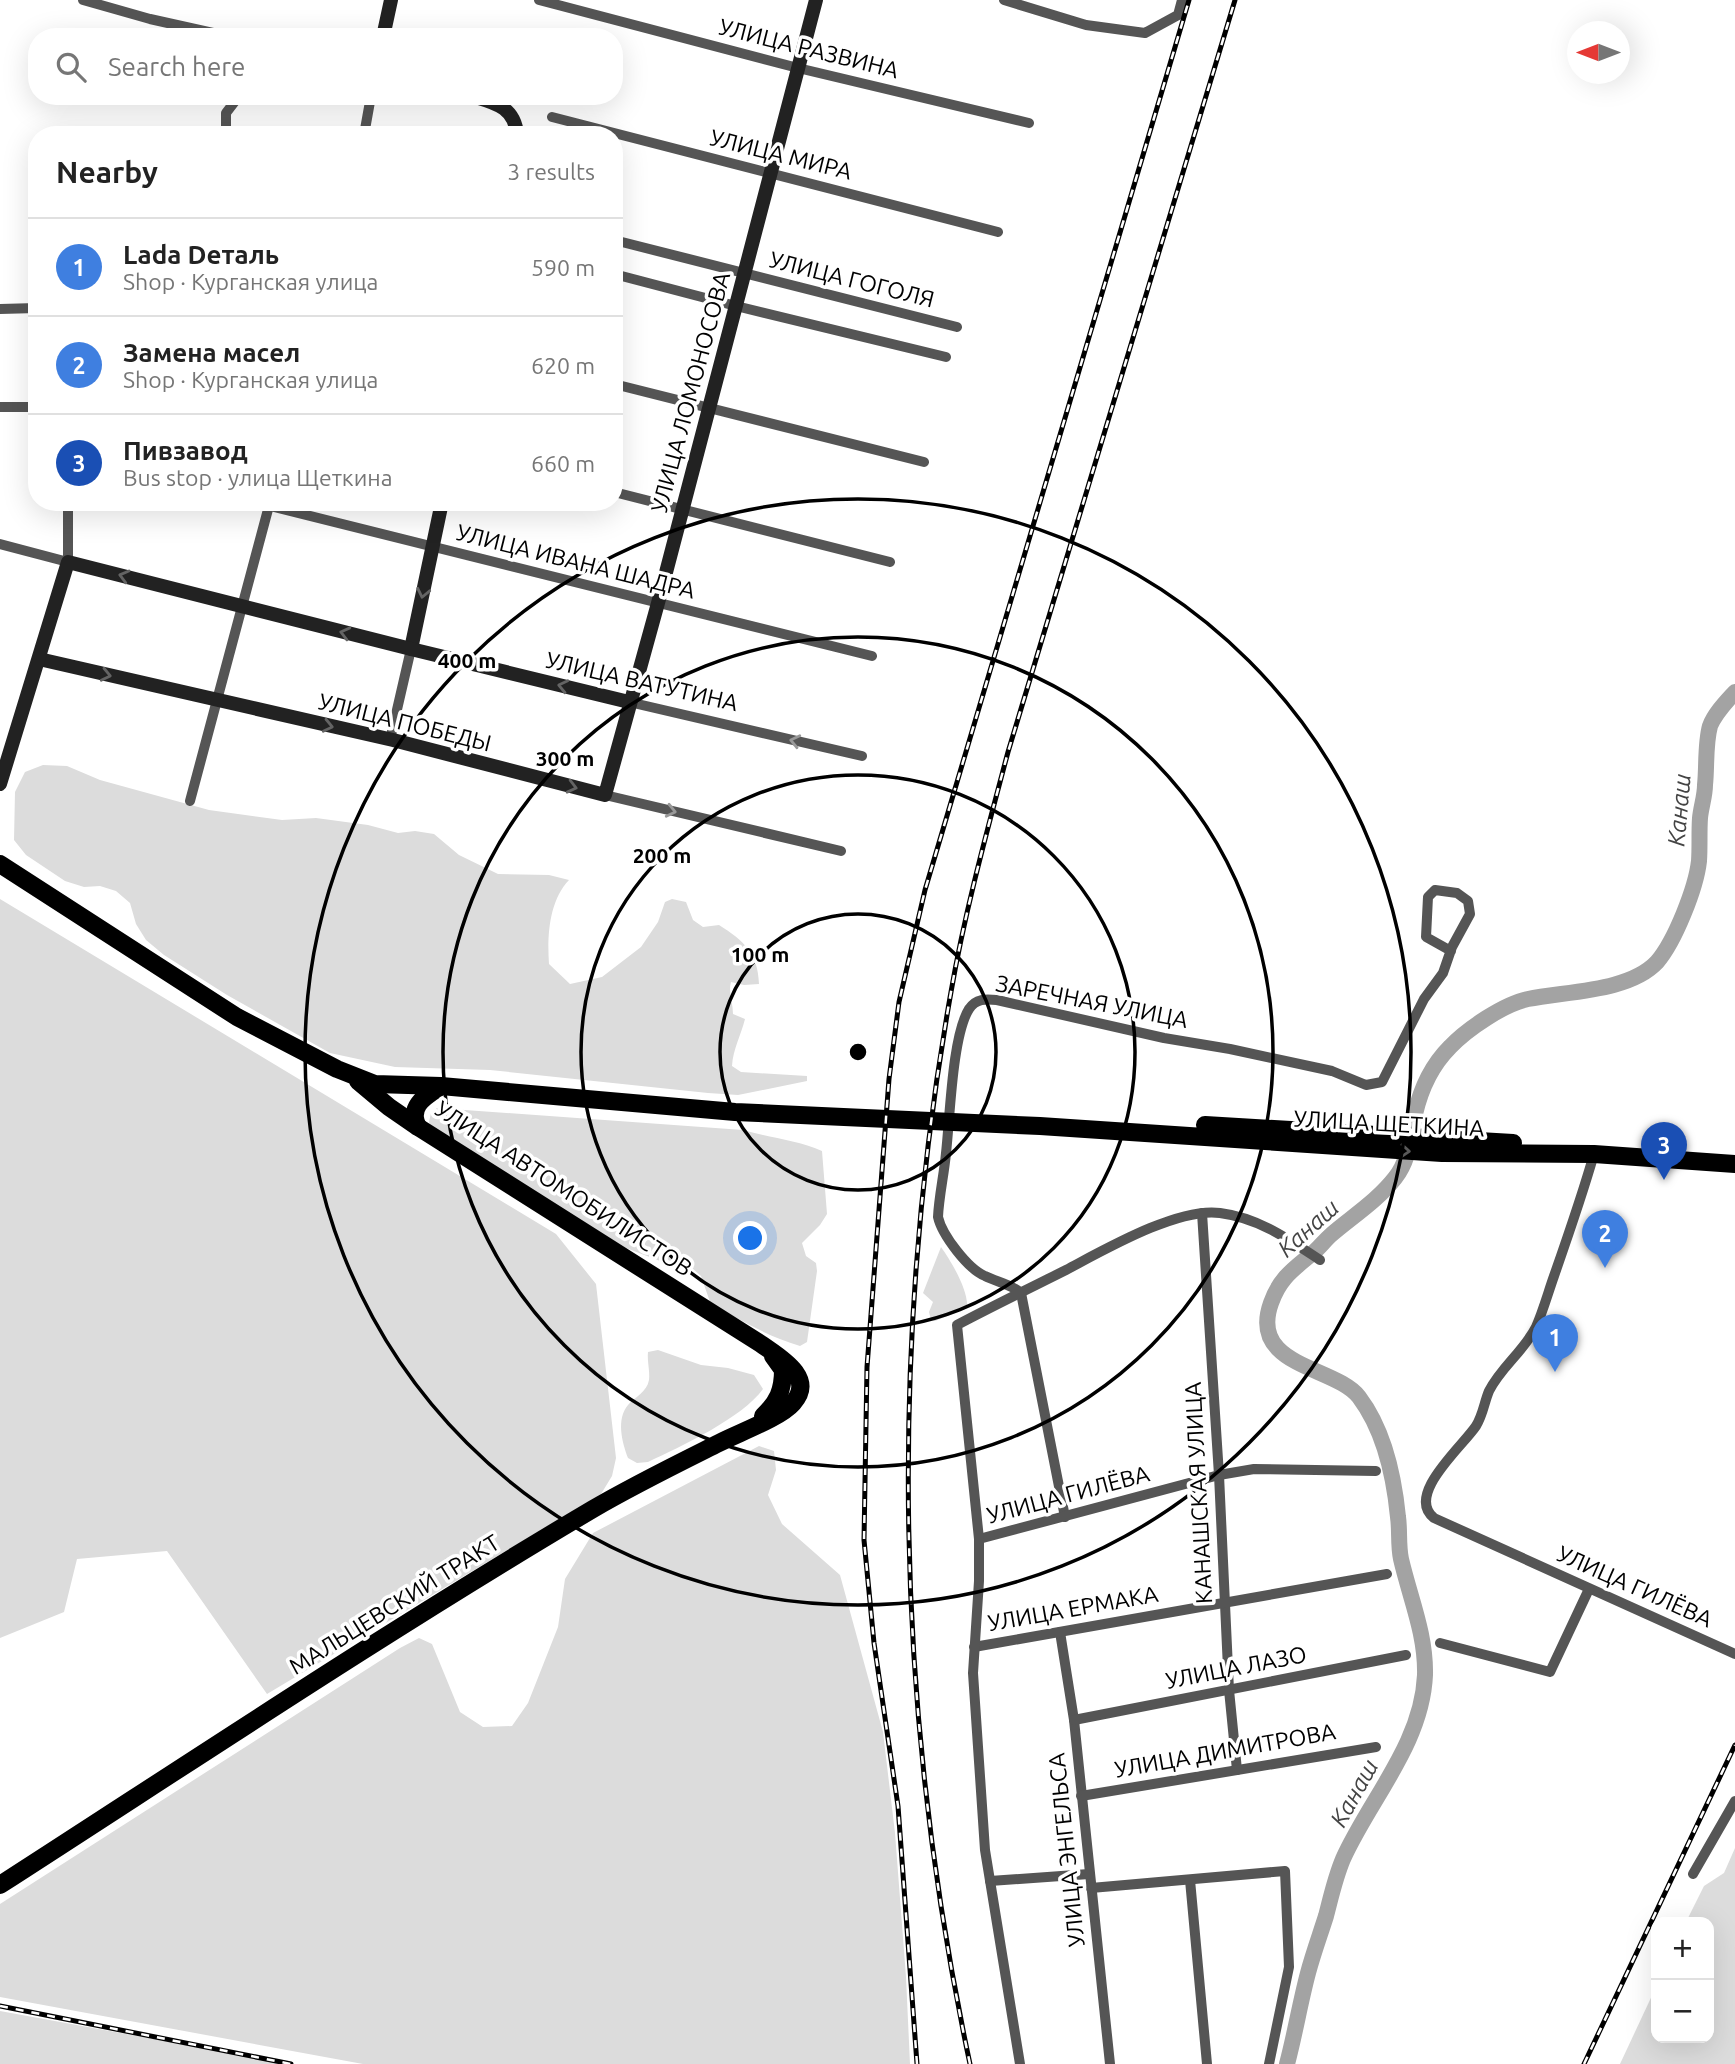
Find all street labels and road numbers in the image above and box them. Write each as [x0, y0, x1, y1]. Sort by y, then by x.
street label: УЛИЦА РАЗВИНА [717, 14, 901, 82]
street label: УЛИЦА МИРА [707, 124, 855, 184]
street label: УЛИЦА ГОГОЛЯ [767, 246, 937, 312]
street label: УЛИЦА ЛОМОНОСОВА [646, 269, 734, 515]
street label: УЛИЦА ИВАНА ШАДРА [454, 519, 698, 603]
street label: УЛИЦА ВАТУТИНА [543, 647, 741, 715]
street label: УЛИЦА ПОБЕДЫ [316, 688, 494, 756]
street label: ЗАРЕЧНАЯ УЛИЦА [994, 970, 1190, 1032]
street label: УЛИЦА АВТОМОБИЛИСТОВ [431, 1096, 697, 1280]
street label: УЛИЦА ЩЕТКИНА [1293, 1106, 1485, 1140]
street label: КАНАШСКАЯ УЛИЦА [1180, 1381, 1216, 1605]
street label: УЛИЦА ГИЛЁВА [984, 1460, 1152, 1528]
street label: МАЛЬЦЕВСКИЙ ТРАКТ [284, 1529, 504, 1679]
street label: УЛИЦА ГИЛЁВА [1554, 1541, 1717, 1631]
street label: УЛИЦА ЕРМАКА [986, 1581, 1160, 1635]
street label: УЛИЦА ЛАЗО [1163, 1641, 1309, 1693]
street label: УЛИЦА ДИМИТРОВА [1113, 1718, 1337, 1782]
street label: УЛИЦА ЭНГЕЛЬСА [1043, 1752, 1089, 1948]

